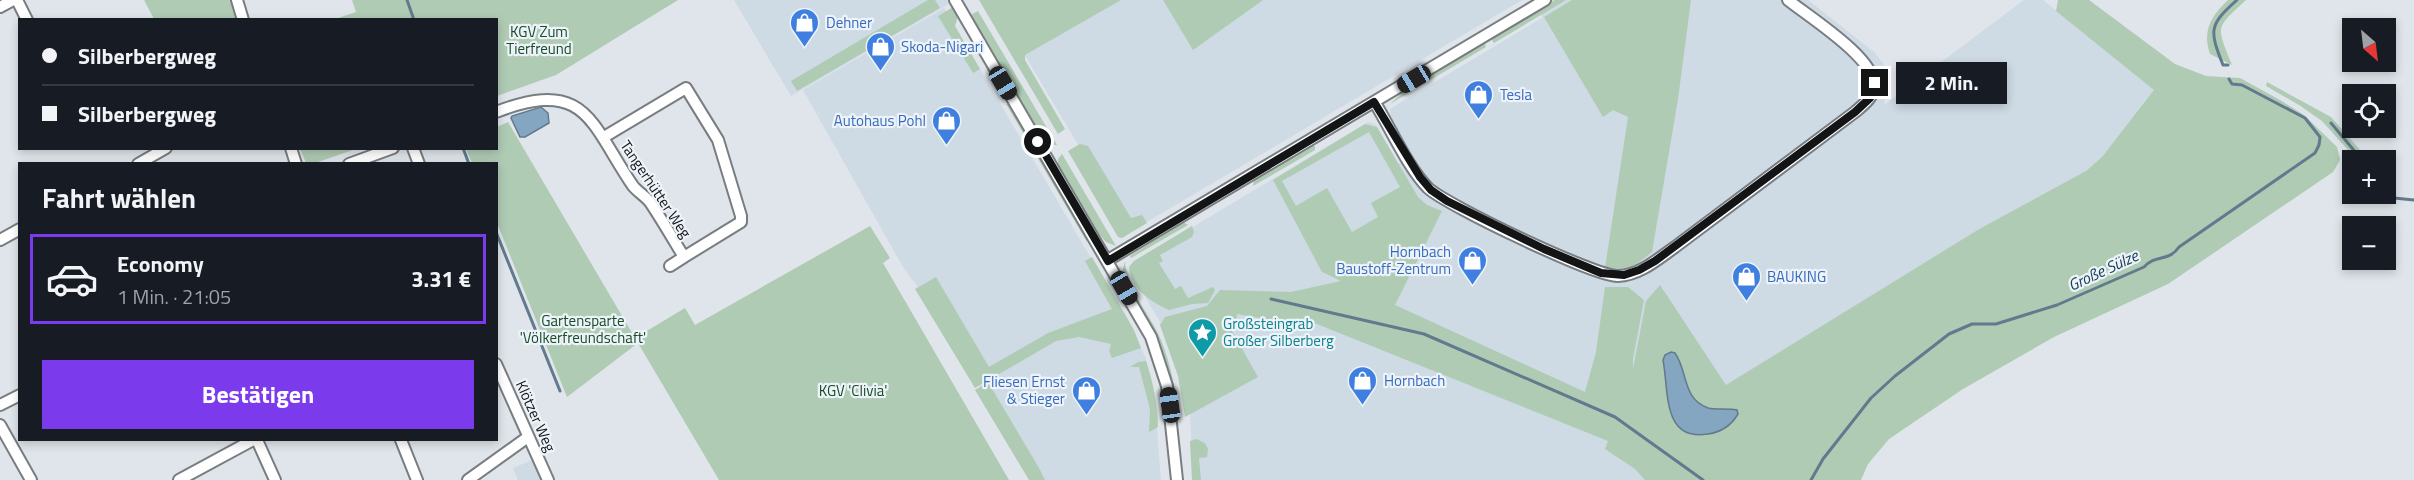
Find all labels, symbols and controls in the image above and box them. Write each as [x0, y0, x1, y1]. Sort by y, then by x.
shop icon: Dehner [789, 6, 821, 48]
place label: Dehner [826, 11, 872, 34]
north arrow [2342, 18, 2396, 72]
map controls [2342, 18, 2396, 270]
park label: KGV Zum Tierfreund [506, 20, 572, 60]
shop icon: Skoda-Nigari [864, 30, 896, 72]
place label: Skoda-Nigari [901, 35, 983, 58]
text: Silberbergweg [78, 39, 216, 73]
car [1394, 62, 1434, 96]
callout: 2 Min. [1896, 62, 2007, 104]
car [986, 63, 1020, 103]
text: 2 Min. [1924, 67, 1979, 98]
route end [1861, 69, 1888, 96]
shop icon: Tesla [1463, 78, 1495, 120]
place label: Tesla [1500, 83, 1533, 106]
button: locate [2342, 84, 2396, 138]
text: Silberbergweg [78, 97, 216, 131]
shop icon: Autohaus Pohl [931, 104, 963, 146]
place label: Autohaus Pohl [834, 109, 926, 132]
route start [1024, 128, 1051, 155]
street label: Tangerhütter Weg [615, 136, 697, 243]
button: + [2342, 150, 2396, 204]
text: Fahrt wählen [42, 177, 196, 218]
button: − [2342, 216, 2396, 270]
place label: Hornbach Baustoff-Zentrum [1336, 240, 1451, 280]
water label: Große Sülze [2064, 243, 2143, 297]
shop icon: Hornbach Baustoff-Zentrum [1456, 244, 1488, 286]
text: Economy [117, 247, 204, 281]
icon: car [45, 252, 99, 306]
shop icon: BAUKING [1730, 260, 1762, 302]
text: 3.31 € [411, 262, 471, 296]
place label: BAUKING [1767, 265, 1826, 288]
car [1107, 268, 1141, 308]
text: 1 Min. · 21:05 [117, 281, 231, 312]
park label: Gartensparte 'Völkerfreundschaft' [520, 309, 646, 349]
place label: Großsteingrab Großer Silberberg [1223, 312, 1334, 352]
place icon: Großsteingrab Großer Silberberg [1186, 316, 1218, 358]
button: Bestätigen [42, 360, 474, 429]
shop icon: Hornbach [1347, 364, 1379, 406]
place label: Hornbach [1384, 369, 1445, 392]
place label: Fliesen Ernst & Stieger [983, 370, 1066, 410]
shop icon: Fliesen Ernst & Stieger [1070, 374, 1102, 416]
street label: Klötzer Weg [510, 376, 562, 456]
park label: KGV 'Clivia' [819, 379, 887, 402]
car [1159, 386, 1181, 424]

